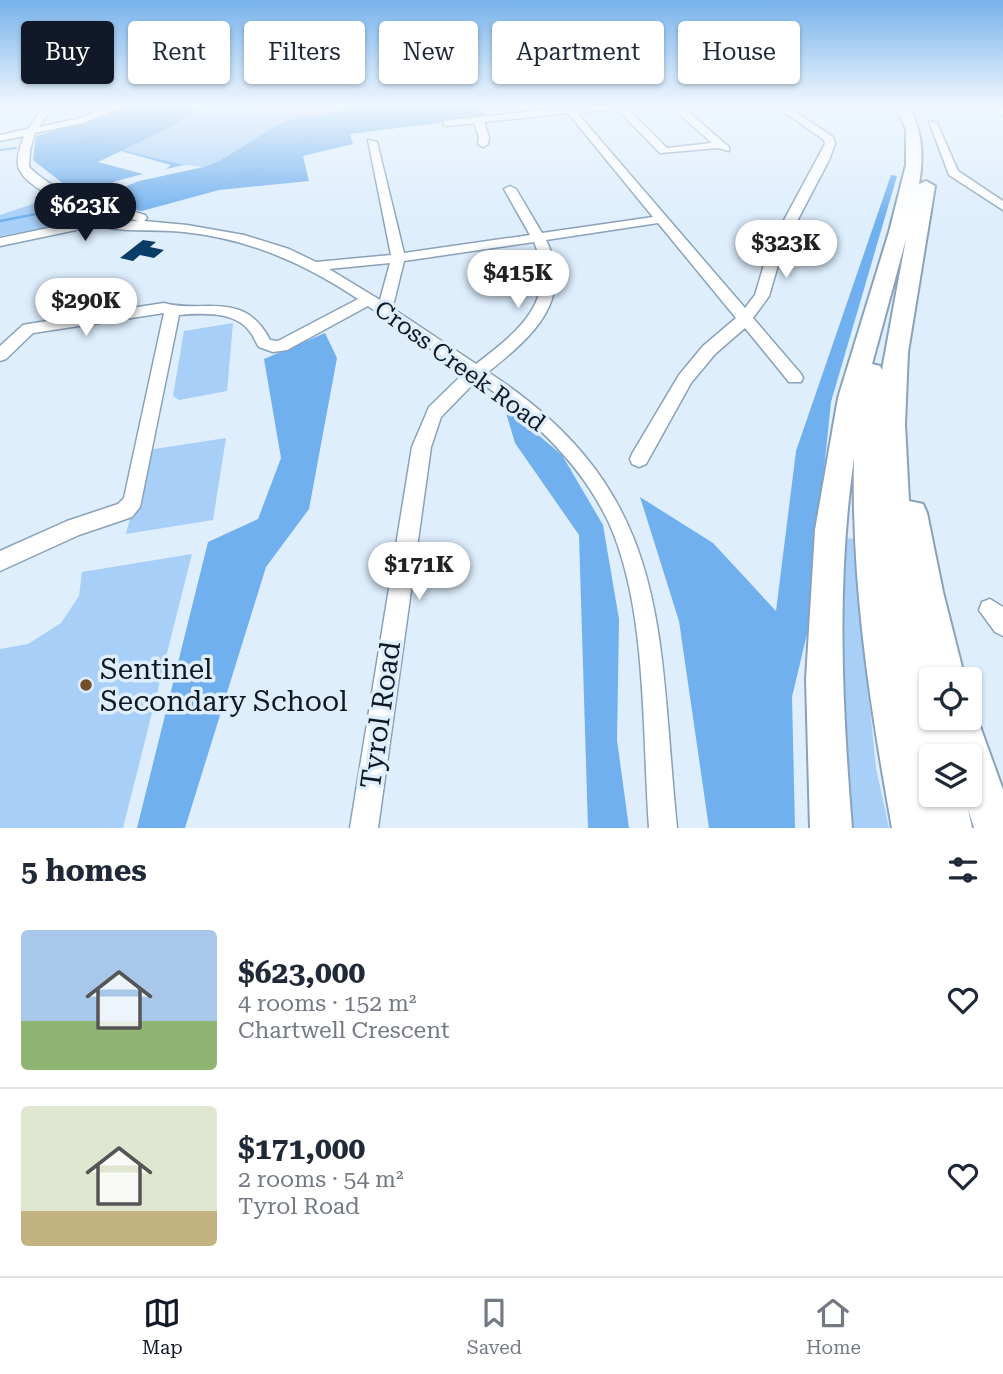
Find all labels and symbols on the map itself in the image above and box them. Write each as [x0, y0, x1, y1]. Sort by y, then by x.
pin: $623K [36, 184, 134, 243]
pin: $323K [737, 220, 835, 280]
pin: $415K [469, 250, 567, 310]
pin: $290K [37, 278, 135, 338]
street label: Cross Creek Road [369, 295, 551, 437]
pin: $171K [370, 542, 468, 602]
street label: Tyrol Road [354, 639, 407, 791]
place label: Sentinel Secondary School [100, 653, 348, 718]
marker: Sentinel Secondary School [78, 677, 94, 693]

